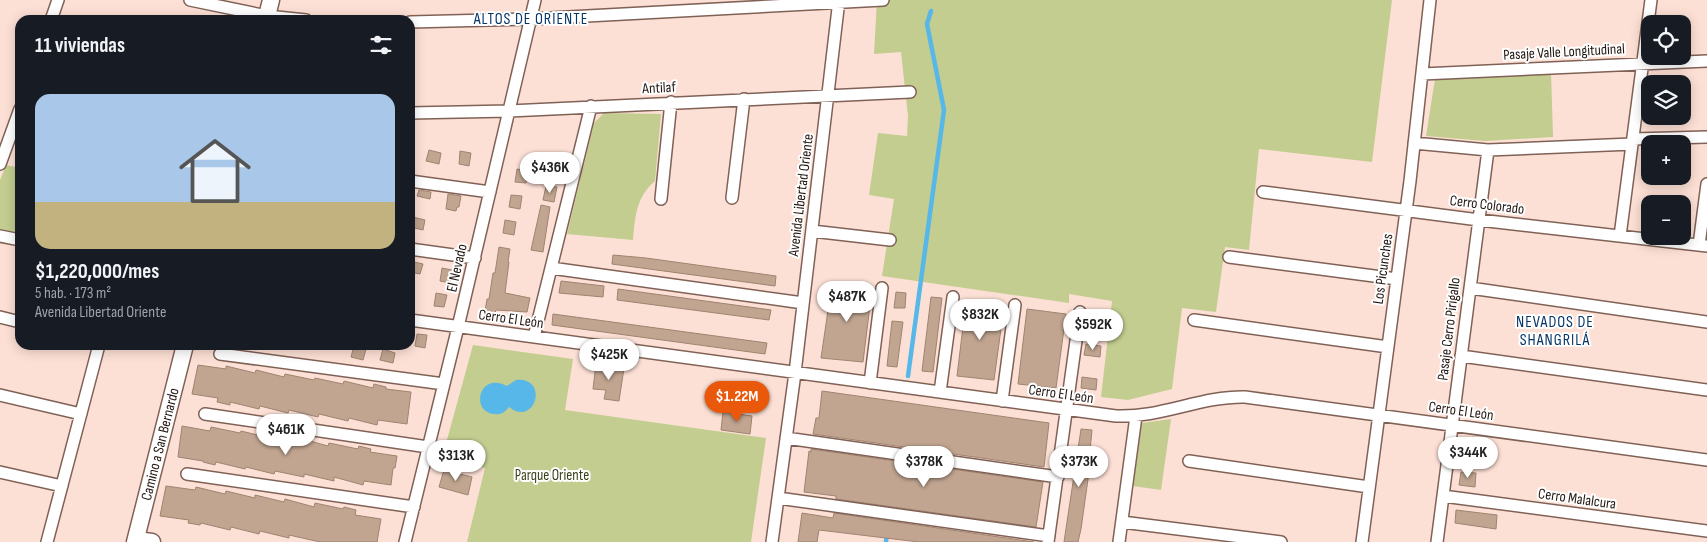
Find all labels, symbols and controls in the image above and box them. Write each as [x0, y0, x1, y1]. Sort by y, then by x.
district label: ALTOS DE ORIENTE [473, 10, 588, 29]
map controls [1641, 15, 1691, 245]
button: locate [1641, 15, 1691, 65]
icon: filters [367, 31, 395, 59]
text: 11 viviendas [35, 33, 125, 58]
street label: Pasaje Valle Longitudinal [1503, 39, 1625, 65]
button: layers [1641, 75, 1691, 125]
street label: Antilaf [641, 78, 677, 98]
icon: home [170, 126, 260, 216]
street label: Avenida Libertad Oriente [784, 133, 818, 258]
button: + [1641, 135, 1691, 185]
pin: $436K [515, 152, 585, 194]
text: $436K [531, 158, 569, 177]
street label: Cerro Colorado [1449, 191, 1525, 219]
button: − [1641, 195, 1691, 245]
street label: Los Picunches [1369, 233, 1397, 305]
street label: El Nevado [442, 242, 472, 294]
text: $1,220,000/mes [35, 259, 159, 284]
street label: Pasaje Cerro Pirigallo [1433, 276, 1465, 382]
pin: $487K [812, 280, 882, 323]
text: 5 hab. · 173 m² [35, 284, 111, 303]
text: $487K [828, 287, 866, 306]
pin: $832K [945, 298, 1015, 341]
text: Avenida Libertad Oriente [35, 303, 166, 322]
street label: Cerro El León [477, 305, 545, 333]
text: $832K [961, 305, 999, 324]
pin: $592K [1058, 308, 1128, 351]
district label: NEVADOS DE SHANGRILÁ [1516, 313, 1594, 350]
text: $592K [1074, 315, 1112, 334]
pin: $425K [574, 338, 644, 381]
text: $425K [590, 345, 628, 364]
pin: $1.22M [696, 380, 778, 423]
street label: Cerro El León [1027, 380, 1095, 408]
street label: Camino a San Bernardo [136, 386, 183, 502]
text: $1.22M [716, 387, 758, 406]
street label: Cerro El León [1427, 397, 1495, 425]
pin: $461K [251, 414, 321, 456]
text: $461K [267, 420, 305, 439]
pin: $344K [1433, 436, 1503, 479]
pin: $313K [421, 440, 491, 482]
text: $344K [1449, 443, 1487, 462]
text: $313K [438, 446, 474, 465]
pin: $378K [889, 446, 959, 488]
pin: $373K [1044, 446, 1114, 488]
text: $378K [905, 452, 943, 471]
text: $373K [1060, 452, 1098, 471]
park label: Parque Oriente [515, 466, 589, 485]
street label: Cerro Malalcura [1537, 484, 1617, 514]

